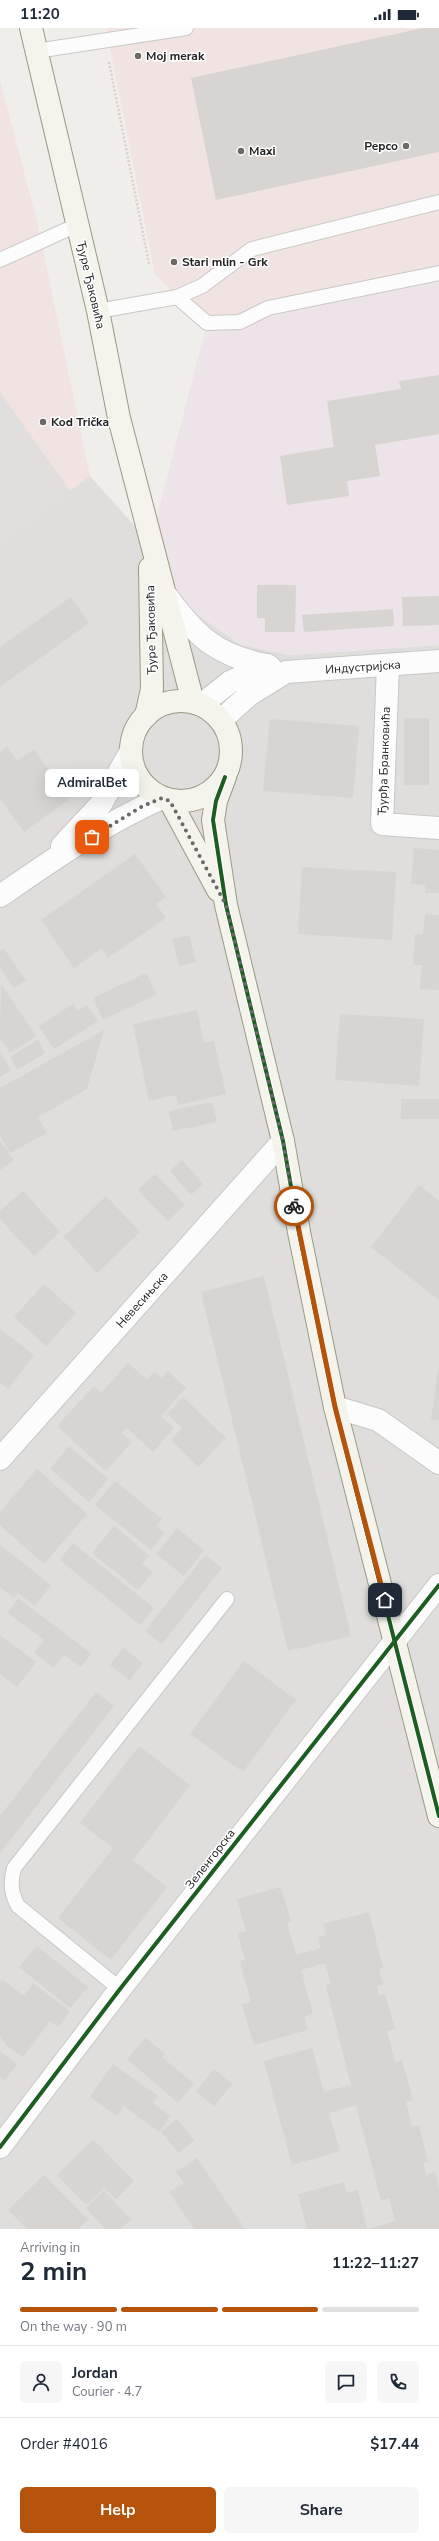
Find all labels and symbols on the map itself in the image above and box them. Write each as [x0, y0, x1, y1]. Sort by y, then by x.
place label: Moj merak [146, 48, 205, 64]
marker: Moj merak [133, 51, 143, 61]
place label: Pepco [364, 138, 398, 154]
marker: Pepco [401, 141, 411, 151]
place label: Maxi [249, 143, 276, 159]
marker: Maxi [236, 146, 246, 156]
street label: Ђуре Ђаковића [73, 239, 109, 331]
place label: Stari mlin - Grk [182, 254, 268, 270]
marker: Stari mlin - Grk [169, 257, 179, 267]
place label: Kod Trička [51, 414, 109, 430]
marker: Kod Trička [38, 417, 48, 427]
street label: Ђуре Ђаковића [142, 585, 160, 675]
street label: Индустријска [325, 656, 401, 678]
street label: Ђурђа Бранковића [374, 706, 394, 816]
callout: AdmiralBet [45, 769, 139, 797]
pin [75, 820, 109, 854]
courier [274, 1186, 314, 1226]
street label: Невесињска [112, 1268, 172, 1332]
pin [368, 1583, 402, 1617]
street label: Зеленгорска [181, 1826, 239, 1892]

